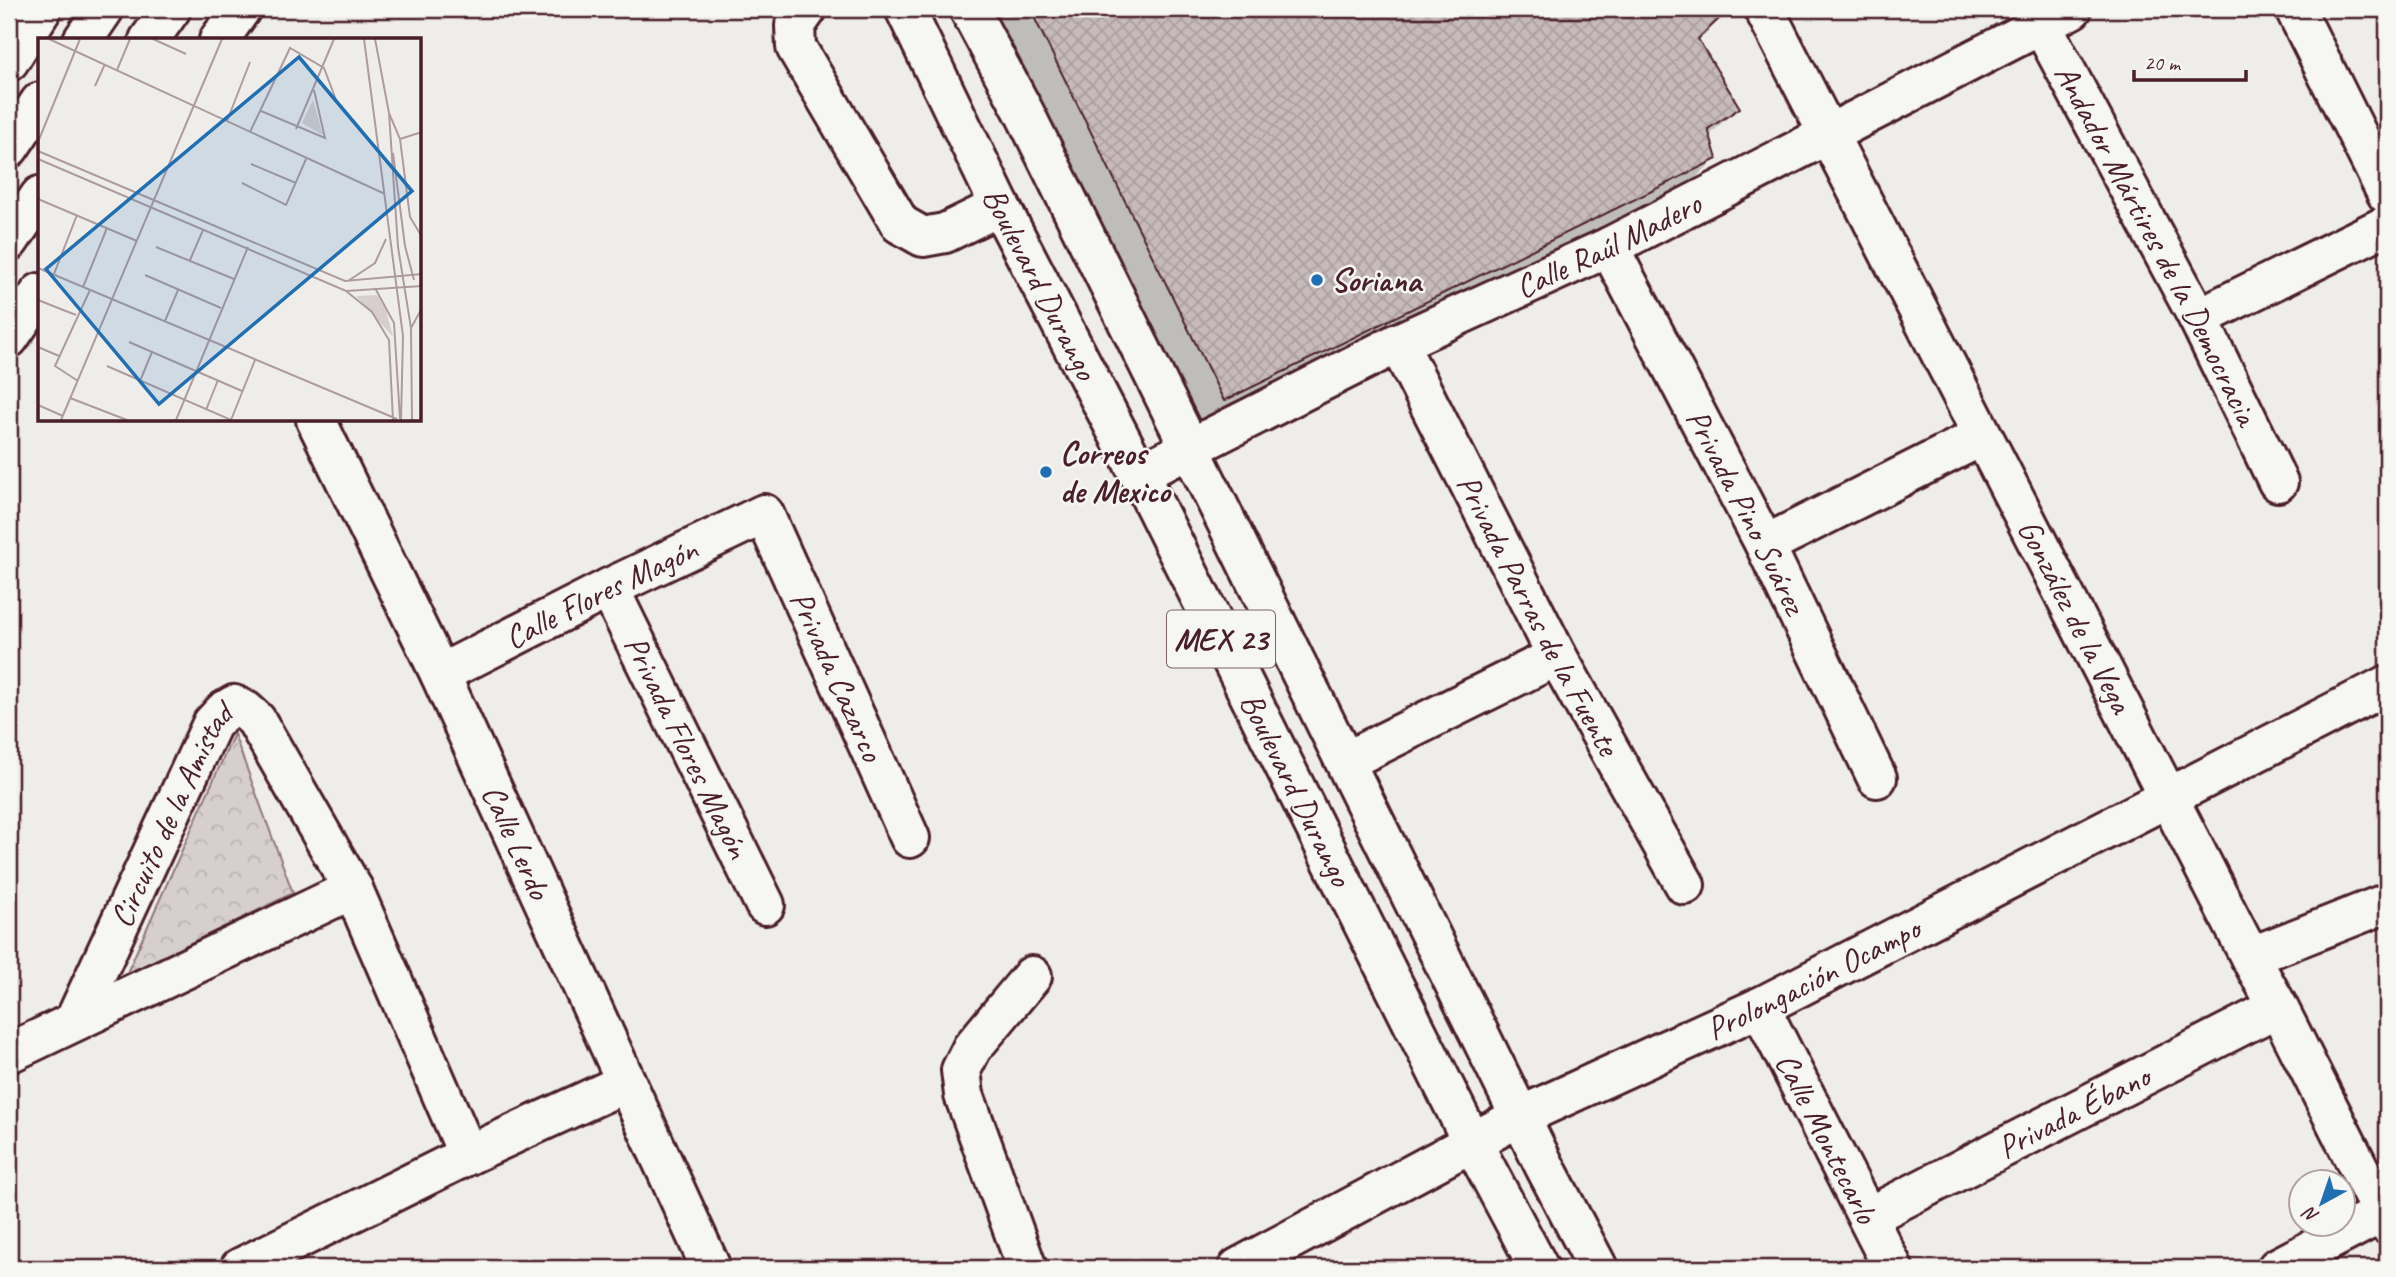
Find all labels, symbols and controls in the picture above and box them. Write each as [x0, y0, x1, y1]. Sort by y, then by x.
inset map [38, 38, 422, 422]
scale bar [2134, 38, 2246, 82]
text: 20 m [2144, 50, 2182, 76]
street label: Andador Mártires de la Democracia [2045, 57, 2269, 434]
street label: Boulevard Durango [973, 181, 1108, 389]
street label: Calle Raúl Madero [1509, 182, 1709, 308]
place label: Soriana [1331, 259, 1423, 301]
marker: Soriana [1309, 272, 1325, 288]
street label: Privada Pino Suárez [1677, 402, 1817, 623]
place label: Correos de Mexico [1060, 432, 1172, 512]
marker: Correos de Mexico [1038, 464, 1054, 480]
street label: Privada Parras de la Fuente [1447, 468, 1630, 765]
street label: González de la Vega [2008, 512, 2143, 721]
street label: Calle Flores Magón [497, 528, 705, 659]
street label: Privada Cazarco [780, 584, 894, 769]
road number: MEX 23 [1167, 610, 1275, 668]
street label: Privada Flores Magón [615, 629, 760, 866]
street label: Boulevard Durango [1230, 686, 1363, 895]
street label: Circuito de la Amistad [100, 691, 245, 934]
street label: Calle Lerdo [472, 778, 562, 908]
street label: Prolongación Ocampo [1700, 906, 1930, 1050]
street label: Calle Montecarlo [1766, 1046, 1888, 1231]
street label: Privada Ébano [1990, 1054, 2160, 1168]
north arrow [2288, 1168, 2358, 1238]
text: N [2297, 1200, 2324, 1228]

